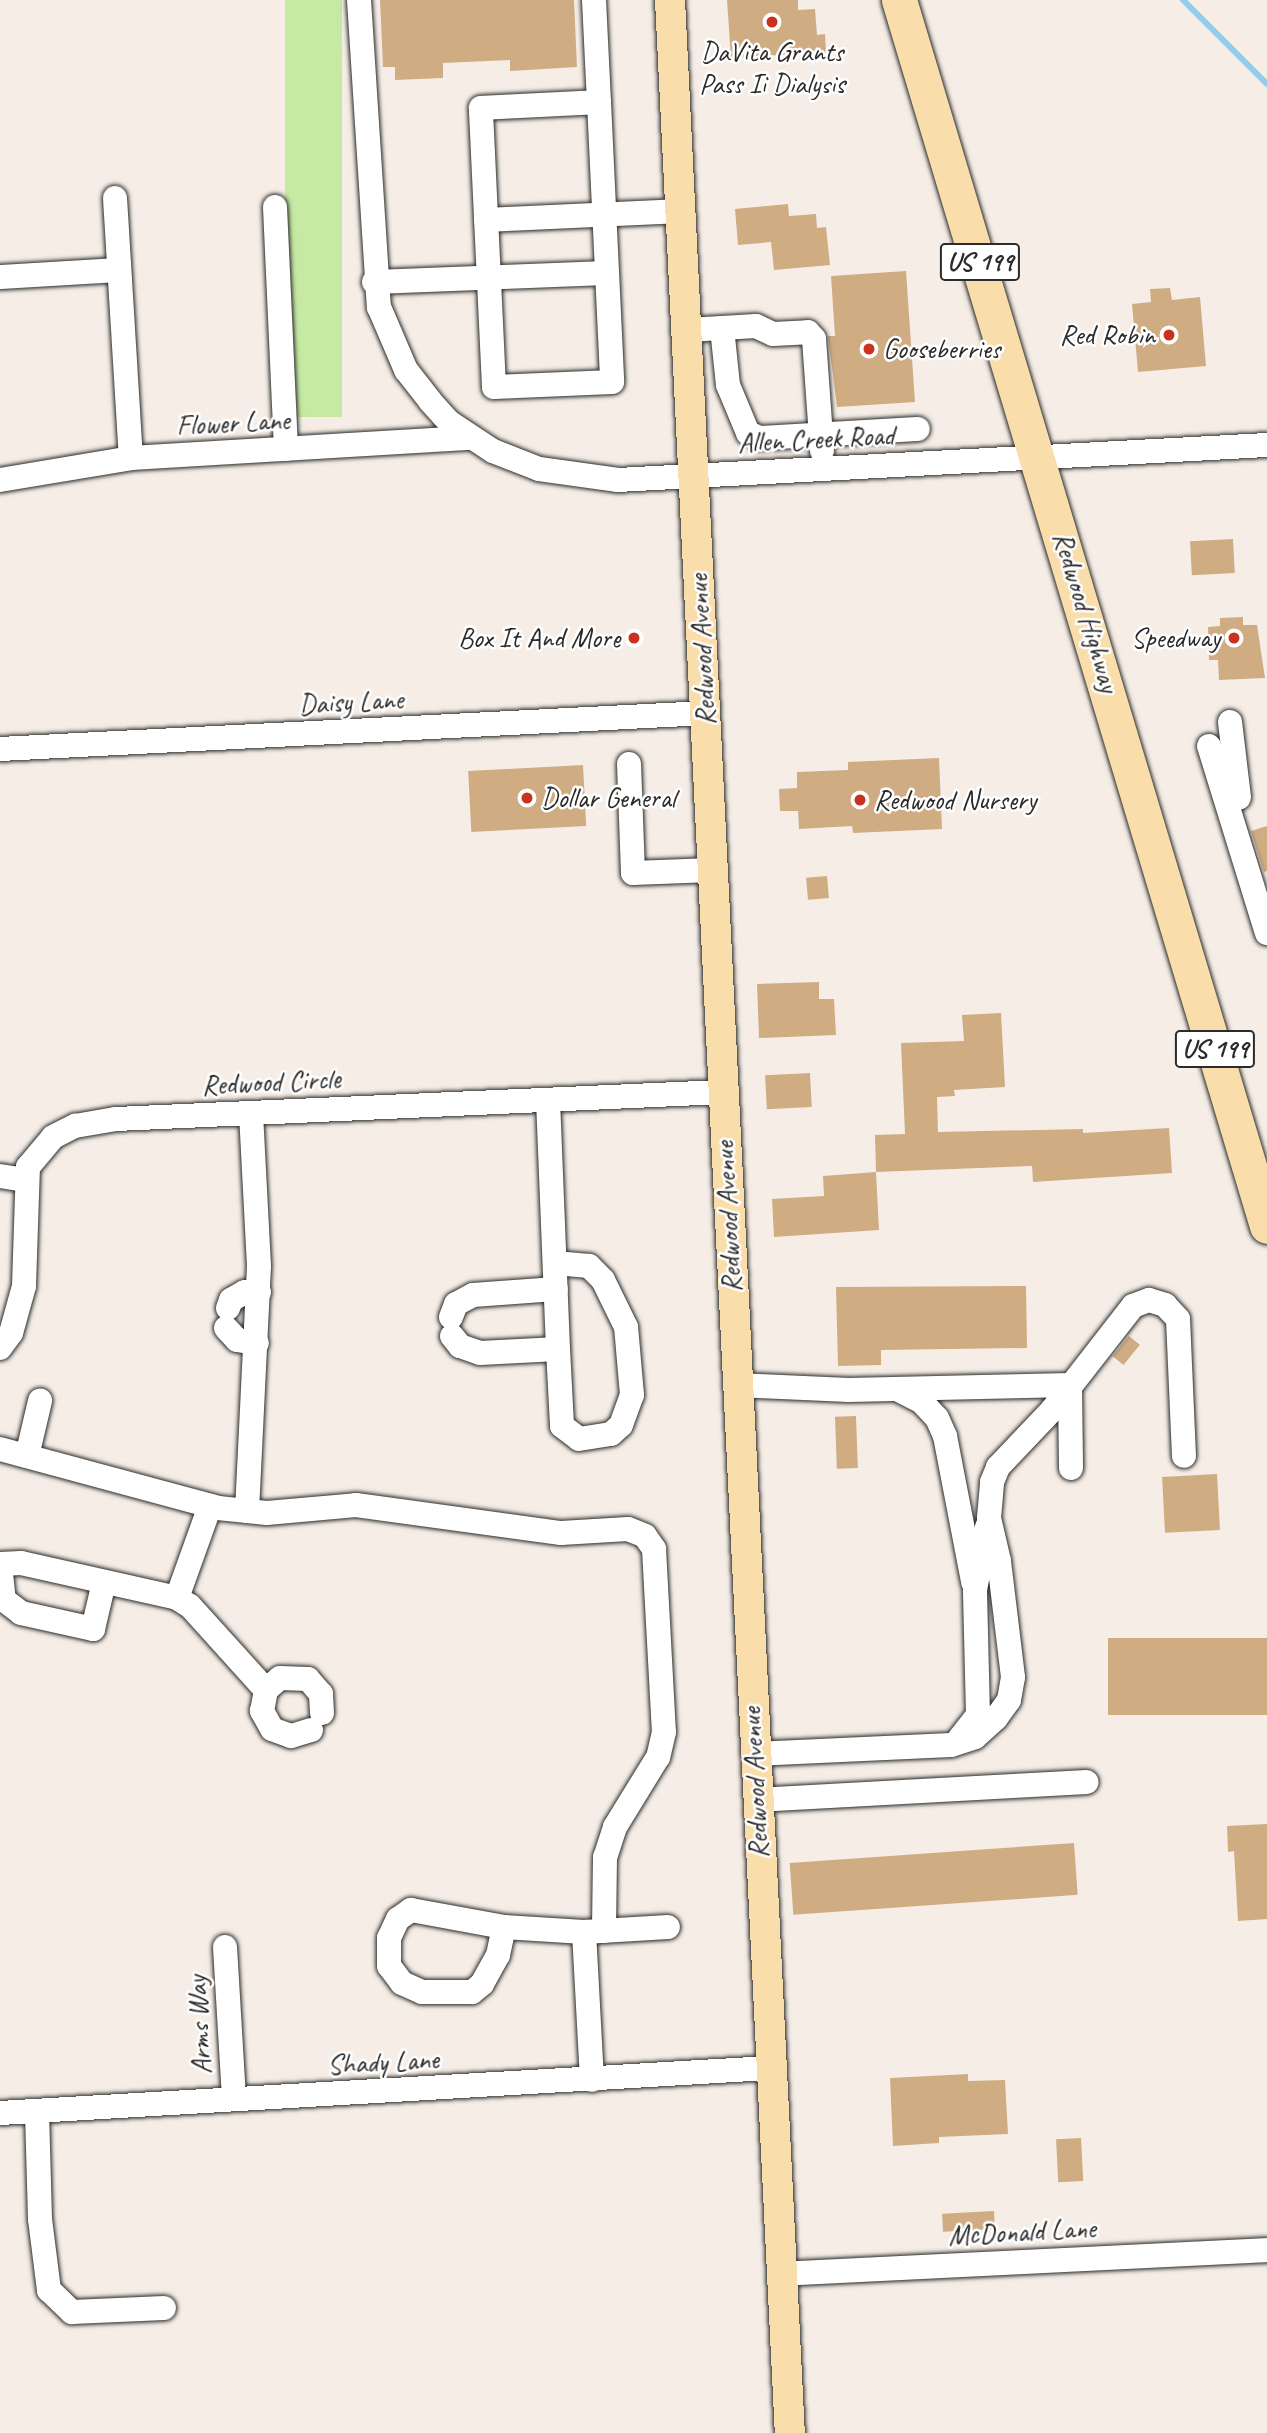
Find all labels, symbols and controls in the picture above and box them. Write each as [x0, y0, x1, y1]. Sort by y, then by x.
marker: DaVita Grants Pass Ii Dialysis [762, 12, 782, 32]
place label: DaVita Grants Pass Ii Dialysis [699, 35, 845, 101]
road number: US 199 [940, 240, 1020, 284]
place label: Red Robin [1059, 318, 1155, 352]
marker: Red Robin [1161, 327, 1177, 343]
place label: Gooseberries [883, 332, 1000, 366]
marker: Gooseberries [861, 341, 877, 357]
street label: Flower Lane [175, 403, 291, 443]
street label: Allen Creek Road [737, 418, 895, 460]
street label: Redwood Highway [1046, 528, 1126, 696]
street label: Redwood Avenue [681, 574, 723, 726]
place label: Box It And More [458, 621, 620, 655]
place label: Speedway [1131, 621, 1220, 655]
marker: Box It And More [626, 630, 642, 646]
marker: Speedway [1226, 630, 1242, 646]
street label: Daisy Lane [297, 682, 405, 722]
place label: Dollar General [541, 781, 676, 815]
place label: Redwood Nursery [874, 783, 1036, 817]
marker: Dollar General [519, 790, 535, 806]
marker: Redwood Nursery [852, 792, 868, 808]
road number: US 199 [1175, 1026, 1255, 1072]
street label: Redwood Circle [201, 1062, 341, 1102]
street label: Redwood Avenue [707, 1141, 749, 1293]
street label: Redwood Avenue [734, 1707, 776, 1859]
street label: Arms Way [180, 1975, 218, 2075]
street label: Shady Lane [326, 2042, 440, 2082]
street label: McDonald Lane [947, 2211, 1097, 2253]

